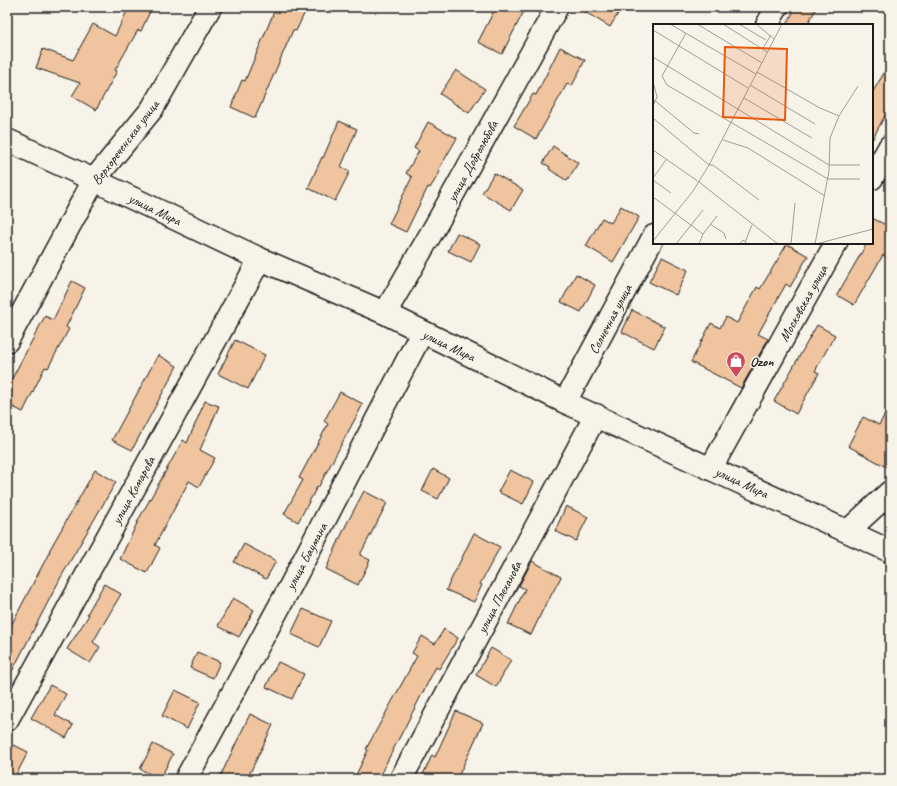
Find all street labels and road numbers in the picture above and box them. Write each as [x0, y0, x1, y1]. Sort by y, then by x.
street label: Верхореченская улица [88, 95, 164, 188]
street label: улица Добролюбова [443, 116, 502, 206]
street label: улица Мира [125, 189, 185, 230]
street label: Московская улица [775, 261, 832, 344]
street label: Солнечная улица [585, 281, 636, 357]
street label: улица Мира [419, 325, 479, 366]
street label: улица Комарова [107, 453, 159, 528]
street label: улица Мира [712, 462, 772, 503]
street label: улица Баумана [281, 519, 332, 593]
street label: улица Плеханова [473, 558, 526, 637]

